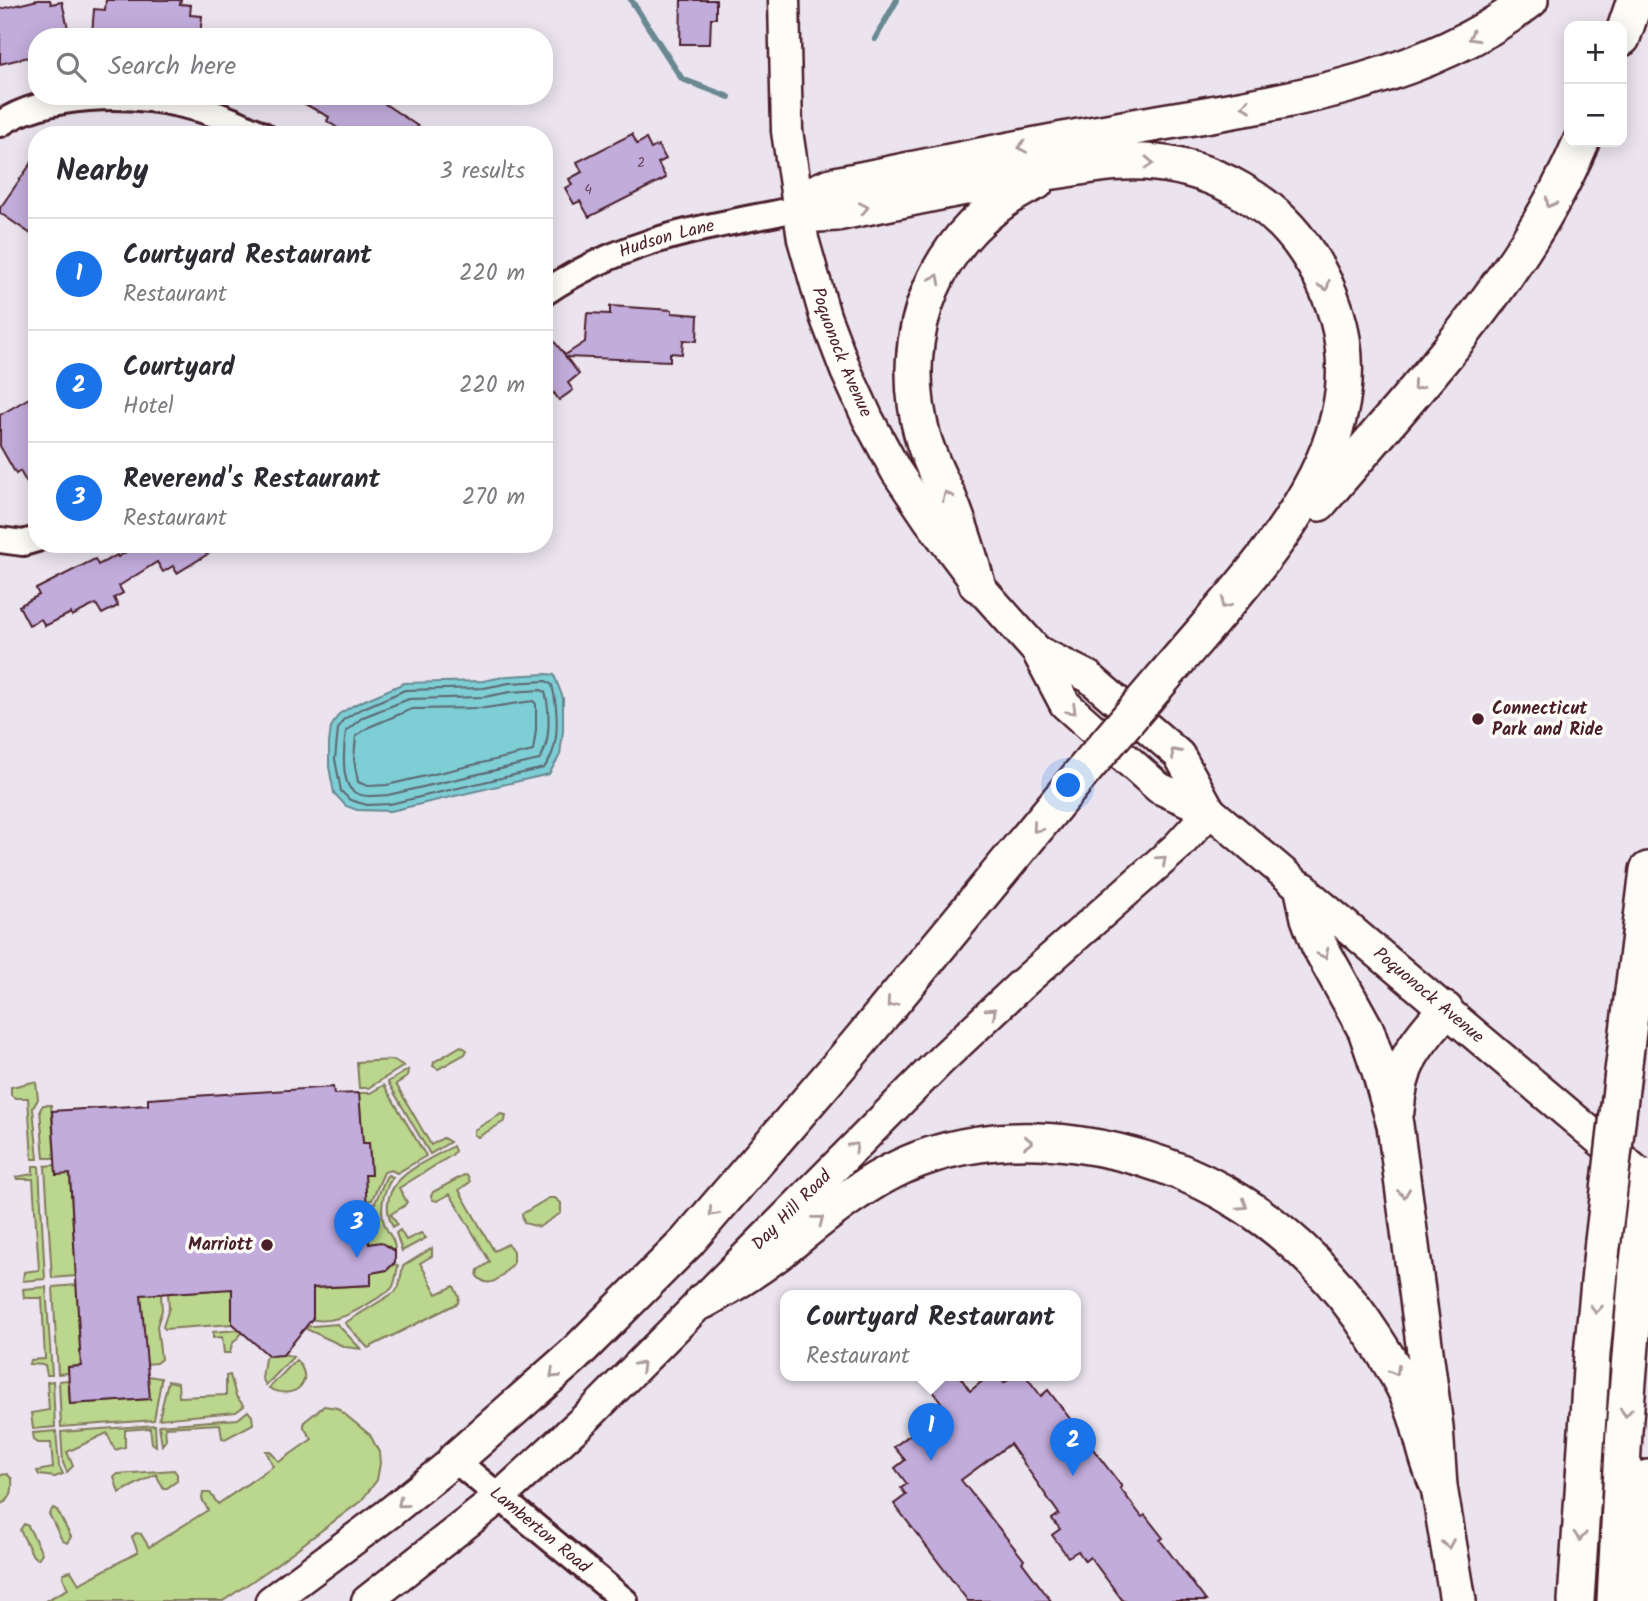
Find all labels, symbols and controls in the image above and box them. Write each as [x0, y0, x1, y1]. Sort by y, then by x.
map controls [1564, 21, 1627, 147]
button: + [1564, 21, 1627, 84]
search box [28, 28, 553, 105]
one-way arrow [1468, 29, 1480, 43]
text: Search here [108, 46, 236, 88]
icon: search [52, 48, 90, 86]
button: − [1564, 84, 1627, 147]
one-way arrow [1240, 98, 1252, 113]
one-way arrow [1016, 139, 1028, 154]
text: Nearby [56, 148, 148, 196]
house number: 2 [637, 152, 645, 174]
text: 3 results [439, 154, 525, 190]
one-way arrow [1144, 155, 1155, 170]
house number: 4 [584, 179, 592, 201]
one-way arrow [1545, 195, 1558, 208]
one-way arrow [858, 201, 870, 216]
street label: Hudson Lane [615, 212, 717, 267]
text: Courtyard Restaurant [123, 235, 372, 277]
text: 1 [76, 256, 82, 292]
text: 220 m [459, 256, 525, 292]
one-way arrow [928, 273, 941, 286]
text: Restaurant [123, 277, 227, 313]
one-way arrow [1317, 279, 1331, 292]
street label: Poquonock Avenue [803, 284, 880, 422]
text: Courtyard [123, 347, 235, 389]
text: 2 [72, 368, 86, 404]
text: 220 m [459, 368, 525, 404]
one-way arrow [1413, 378, 1425, 391]
text: Hotel [123, 389, 174, 425]
text: Reverend's Restaurant [123, 459, 380, 501]
text: 3 [73, 480, 85, 516]
text: 270 m [462, 480, 525, 516]
one-way arrow [941, 491, 955, 503]
text: Restaurant [123, 501, 227, 537]
one-way arrow [1221, 595, 1233, 608]
place label: Connecticut Park and Ride [1492, 695, 1603, 745]
one-way arrow [1063, 701, 1076, 714]
marker: Connecticut Park and Ride [1470, 711, 1486, 727]
one-way arrow [1171, 749, 1183, 762]
your location [1051, 768, 1085, 802]
one-way arrow [1033, 819, 1045, 832]
one-way arrow [1153, 856, 1166, 869]
street label: Poquonock Avenue [1366, 940, 1490, 1051]
one-way arrow [1316, 947, 1330, 959]
one-way arrow [887, 994, 899, 1007]
one-way arrow [984, 1008, 997, 1020]
one-way arrow [1023, 1134, 1033, 1150]
one-way arrow [845, 1142, 858, 1155]
street label: Day Hill Road [745, 1162, 840, 1258]
one-way arrow [1396, 1187, 1411, 1199]
one-way arrow [1235, 1196, 1248, 1209]
pin: 3 [334, 1200, 380, 1258]
one-way arrow [709, 1204, 722, 1217]
one-way arrow [812, 1215, 824, 1228]
place label: Marriott [188, 1231, 254, 1260]
marker: Marriott [259, 1237, 275, 1253]
popup [780, 1290, 1081, 1381]
text: Courtyard Restaurant [806, 1297, 1055, 1339]
one-way arrow [1589, 1304, 1604, 1315]
text: Restaurant [806, 1339, 910, 1375]
one-way arrow [631, 1361, 644, 1374]
one-way arrow [1387, 1364, 1400, 1376]
one-way arrow [549, 1366, 562, 1379]
pin: 1 [908, 1403, 954, 1461]
one-way arrow [1619, 1407, 1634, 1418]
pin: 2 [1050, 1418, 1096, 1476]
street label: Lamberton Road [483, 1479, 598, 1582]
one-way arrow [398, 1495, 411, 1507]
one-way arrow [1573, 1531, 1588, 1542]
one-way arrow [1440, 1538, 1455, 1550]

